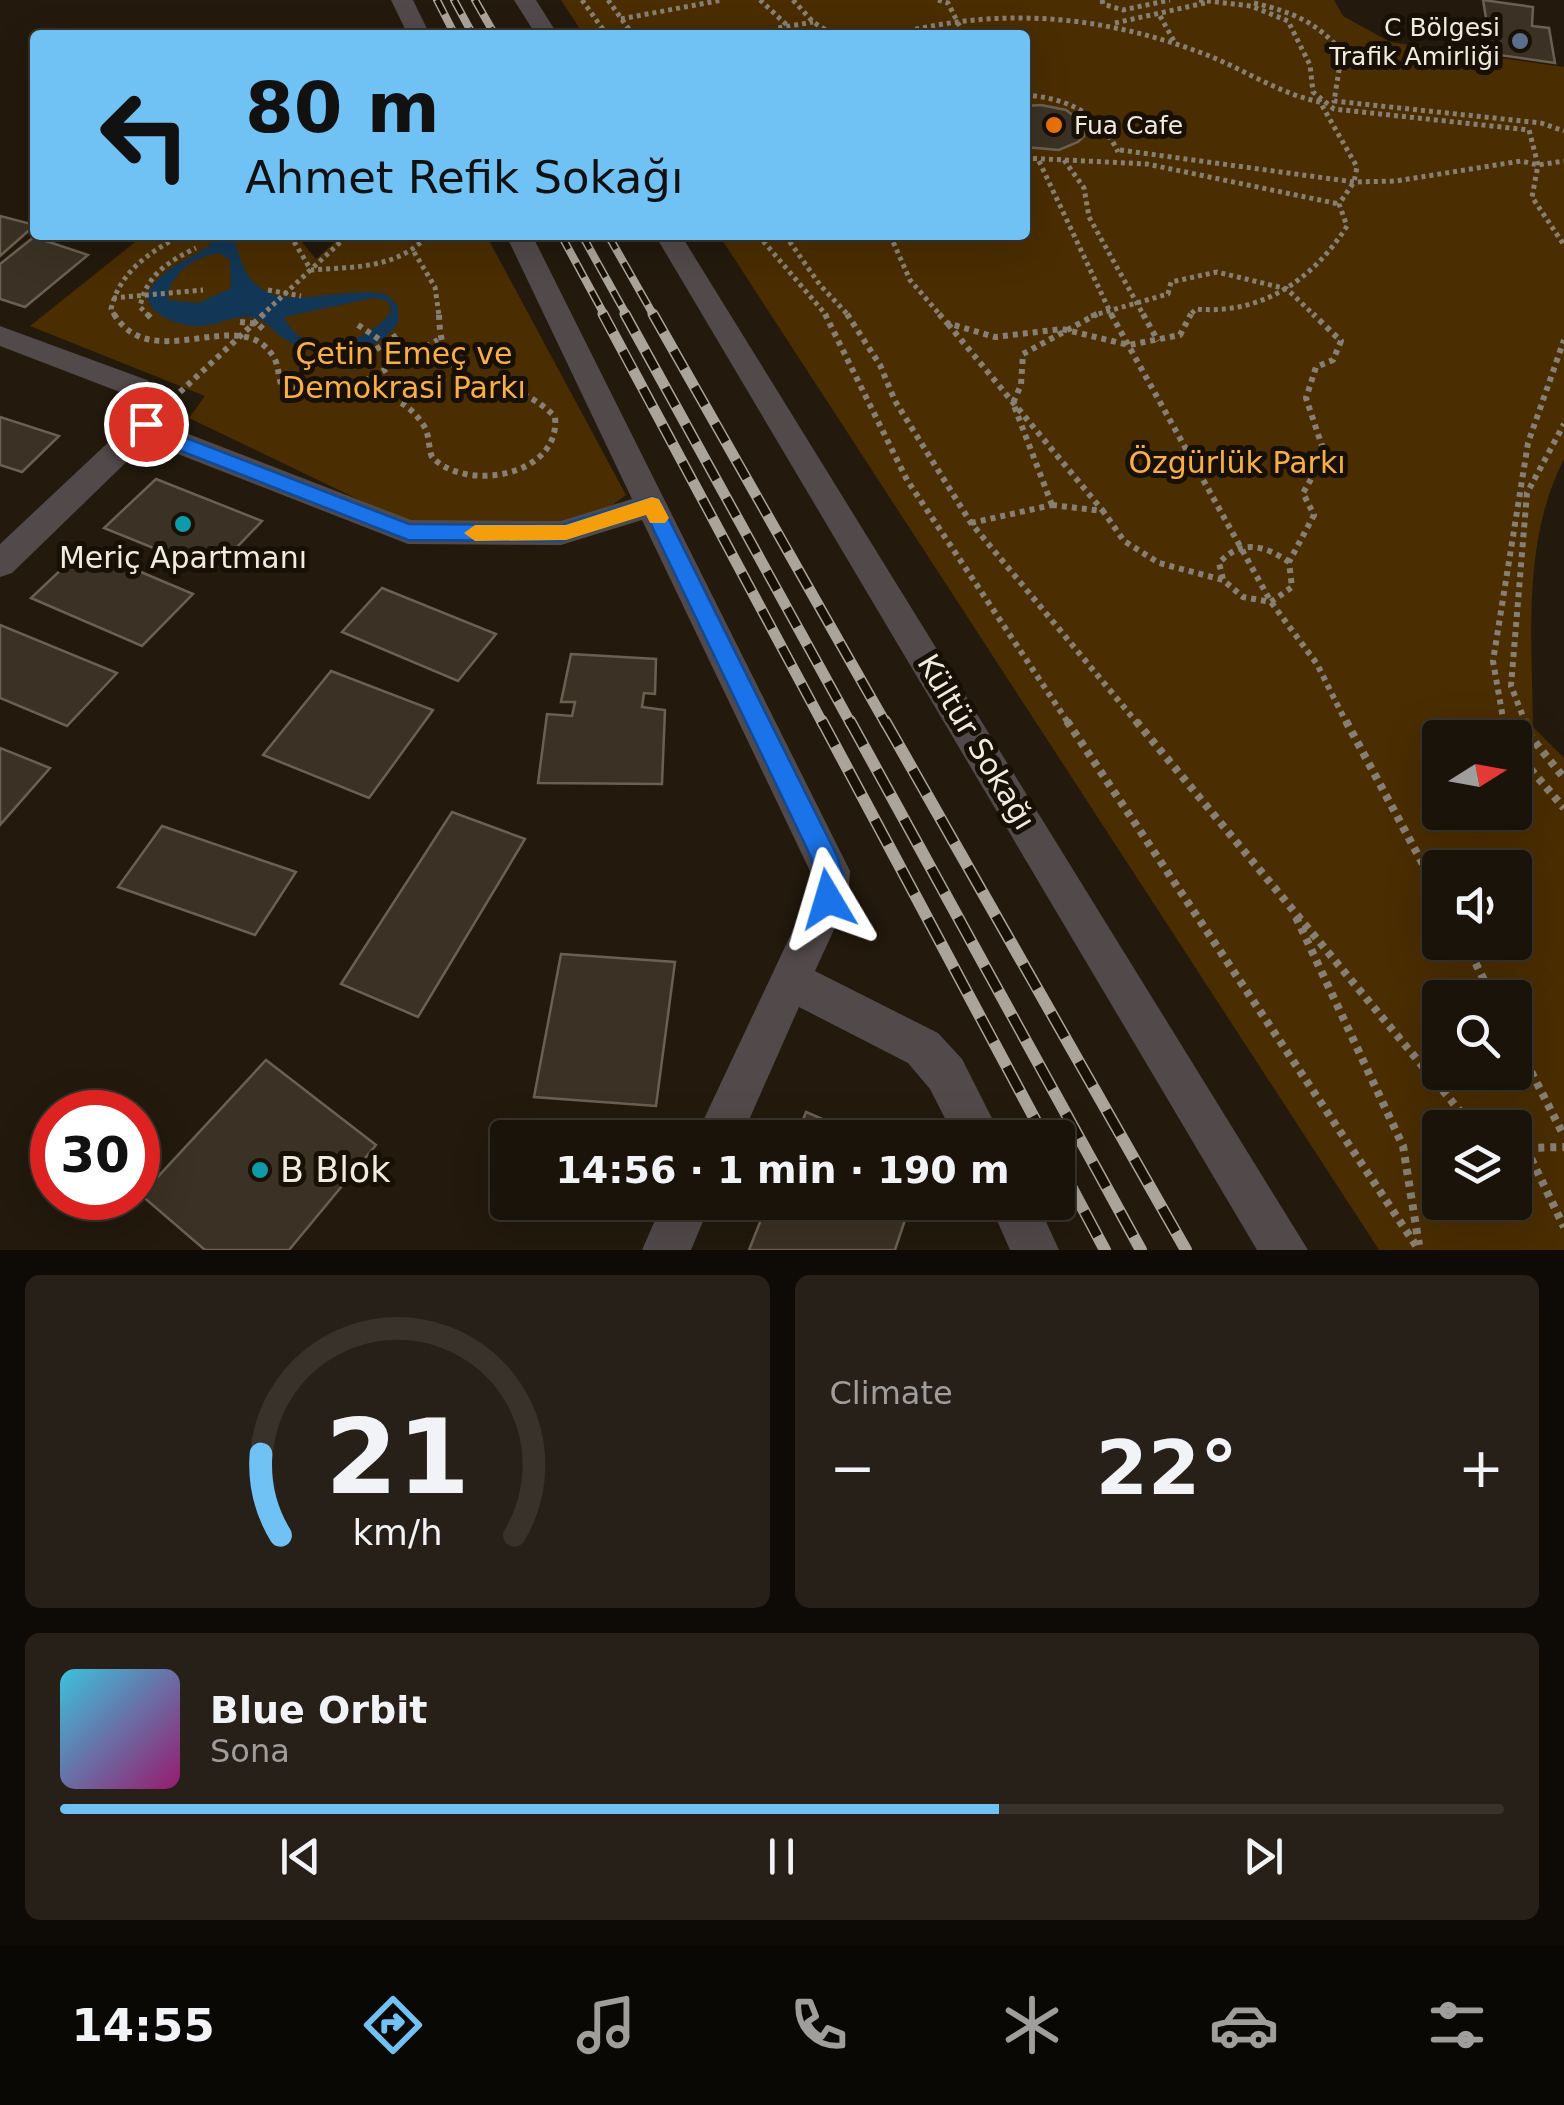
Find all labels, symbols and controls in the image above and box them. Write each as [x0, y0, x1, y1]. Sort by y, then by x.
place label: C Bölgesi Trafik Amirliği [1328, 13, 1500, 71]
marker: C Bölgesi Trafik Amirliği [1509, 30, 1531, 52]
text: 80 m [245, 67, 440, 149]
icon: left [80, 70, 210, 200]
place label: Fua Cafe [1074, 111, 1183, 140]
marker: Fua Cafe [1043, 114, 1065, 136]
text: Ahmet Refik Sokağı [245, 151, 683, 204]
park label: Çetin Emeç ve Demokrasi Parkı [282, 336, 526, 405]
pin [104, 382, 189, 467]
icon: arrive [119, 397, 174, 452]
park label: Özgürlük Parkı [1128, 445, 1346, 480]
marker: Meriç Apartmanı [172, 513, 194, 535]
place label: Meriç Apartmanı [59, 540, 307, 575]
street label: Kültür Sokağı [910, 648, 1042, 836]
north arrow [1422, 720, 1532, 830]
map controls [1422, 720, 1532, 1220]
position arrow [776, 847, 880, 951]
button: sound [1422, 850, 1532, 960]
button: search [1422, 980, 1532, 1090]
speed limit sign: 30 [30, 1090, 160, 1220]
button: layers [1422, 1110, 1532, 1220]
text: 14:56 · 1 min · 190 m [555, 1148, 1010, 1192]
place label: B Blok [280, 1150, 391, 1190]
marker: B Blok [249, 1159, 271, 1181]
text: Climate [830, 1374, 953, 1412]
text: 21 [325, 1396, 470, 1518]
text: 22° [1096, 1424, 1238, 1512]
text: − [830, 1436, 876, 1500]
text: + [1458, 1436, 1504, 1500]
text: km/h [352, 1512, 442, 1553]
text: Blue Orbit [210, 1688, 427, 1732]
text: Sona [210, 1732, 290, 1770]
icon: previous [273, 1829, 328, 1884]
icon: pause [754, 1829, 809, 1884]
icon: next [1236, 1829, 1291, 1884]
icon: directions [358, 1990, 428, 2060]
icon: music [571, 1990, 641, 2060]
icon: phone [784, 1990, 854, 2060]
icon: climate [997, 1990, 1067, 2060]
icon: car [1209, 1990, 1279, 2060]
icon: filters [1422, 1990, 1492, 2060]
text: 14:55 [71, 1999, 215, 2052]

